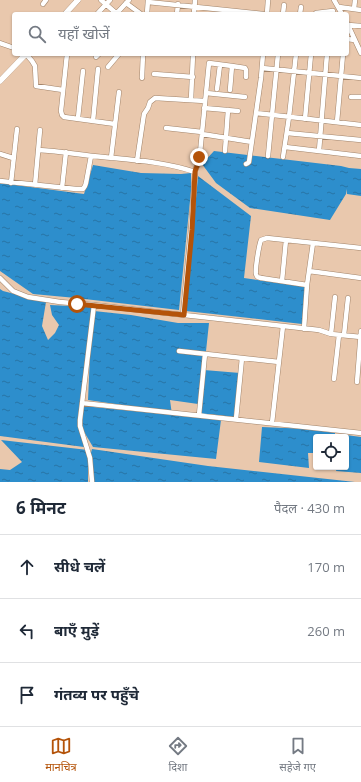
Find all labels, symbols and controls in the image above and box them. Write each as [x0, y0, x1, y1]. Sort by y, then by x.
search box [12, 12, 349, 56]
icon: search [26, 23, 48, 45]
text: यहाँ खोजें [58, 23, 110, 43]
route end [190, 148, 208, 166]
route start [68, 295, 86, 313]
map controls [313, 434, 349, 470]
button: locate [313, 434, 349, 470]
text: 6 मिनट [16, 496, 66, 519]
text: पैदल · 430 m [274, 499, 345, 517]
icon: ahead [16, 556, 38, 578]
text: सीधे चलें [54, 556, 105, 576]
text: 170 m [307, 558, 345, 576]
icon: left [16, 620, 38, 642]
text: बाएँ मुड़ें [54, 620, 99, 640]
text: 260 m [307, 622, 345, 640]
icon: arrive [16, 684, 38, 706]
text: गंतव्य पर पहुँचे [54, 684, 139, 704]
tab: मानचित्र [45, 735, 77, 775]
tab: दिशा [167, 735, 189, 775]
tab: सहेजे गए [279, 735, 316, 775]

